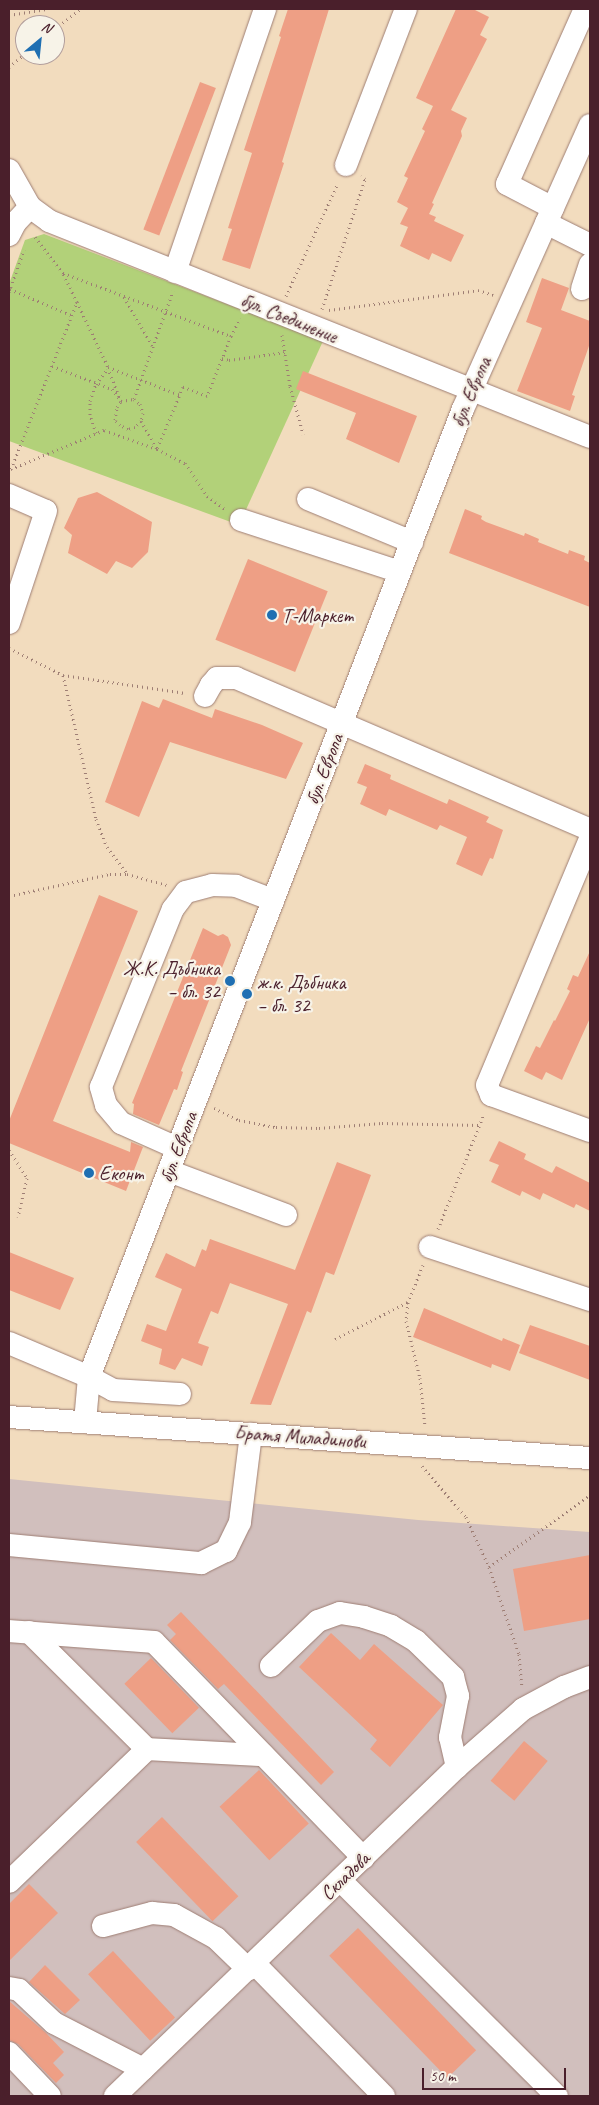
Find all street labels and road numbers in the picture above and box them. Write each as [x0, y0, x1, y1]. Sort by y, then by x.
street label: бул. Съединение [237, 288, 341, 348]
street label: бул. Европа [446, 353, 496, 431]
street label: бул. Европа [300, 730, 348, 808]
street label: бул. Европа [154, 1108, 202, 1186]
street label: Братя Миладинови [234, 1420, 366, 1454]
street label: Складова [315, 1847, 375, 1905]

